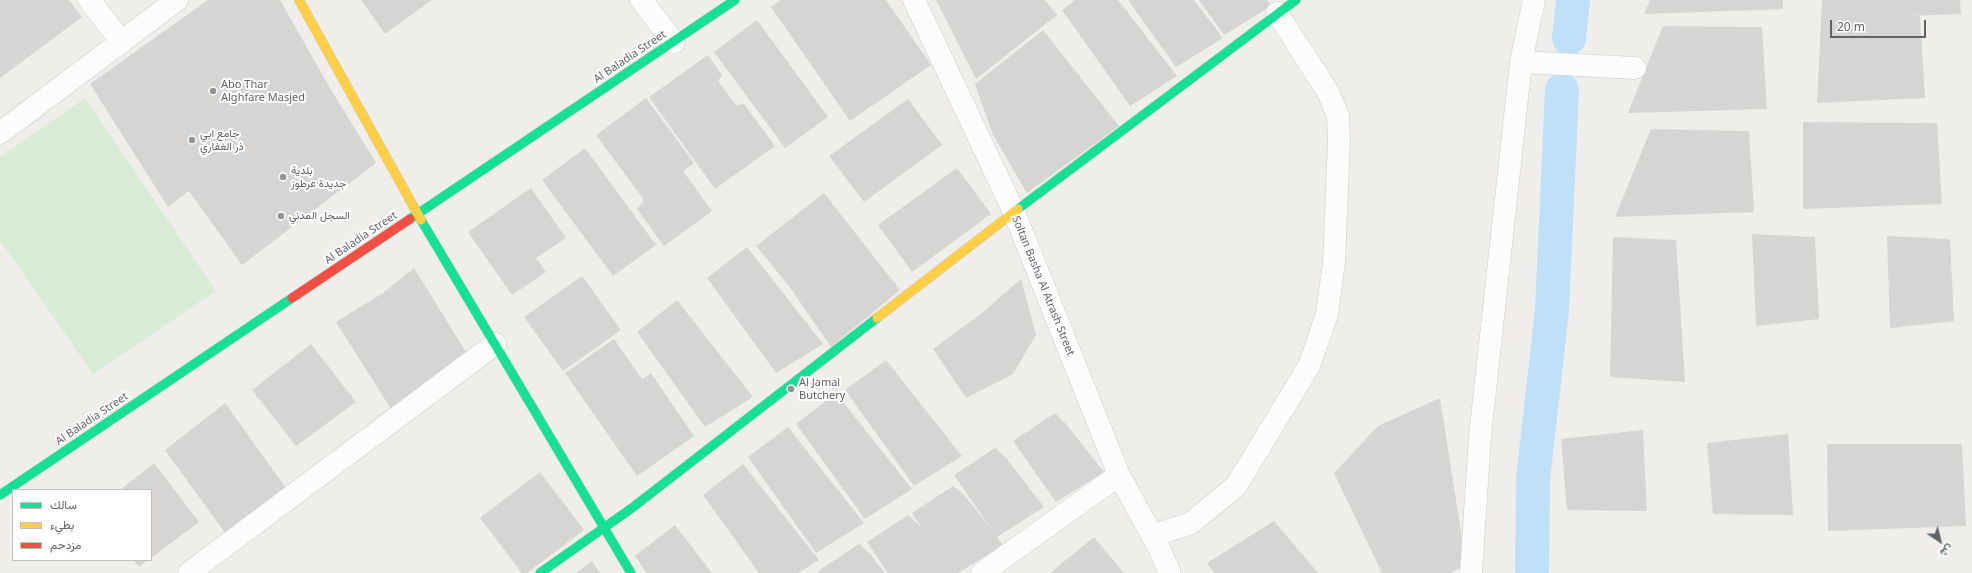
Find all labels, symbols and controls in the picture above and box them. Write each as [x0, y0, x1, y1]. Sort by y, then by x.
scale bar [1832, 12, 1928, 38]
text: 20 m [1837, 18, 1865, 35]
street label: Al Baladia Street [591, 28, 669, 86]
place label: Abo Thar Alghfare Masjed [221, 78, 305, 104]
marker: Abo Thar Alghfare Masjed [208, 86, 218, 96]
place label: جامع ابي ذر الغفاري [200, 127, 244, 153]
marker: جامع ابي ذر الغفاري [187, 135, 197, 145]
place label: بلدية جديدة عرطوز [291, 164, 346, 190]
marker: بلدية جديدة عرطوز [278, 172, 288, 182]
place label: السجل المدني [289, 209, 350, 223]
street label: Al Baladia Street [322, 209, 400, 267]
marker: السجل المدني [276, 211, 286, 221]
street label: Soltan Basha Al Atrash Street [1009, 214, 1077, 358]
place label: Al Jamal Butchery [799, 376, 845, 402]
marker: Al Jamal Butchery [786, 384, 796, 394]
street label: Al Baladia Street [53, 390, 131, 448]
legend [12, 489, 152, 561]
text: سالك [50, 496, 77, 513]
text: بطيء [50, 516, 74, 533]
north arrow [1920, 521, 1960, 561]
text: مزدحم [50, 536, 81, 553]
text: ش [1937, 541, 1957, 561]

